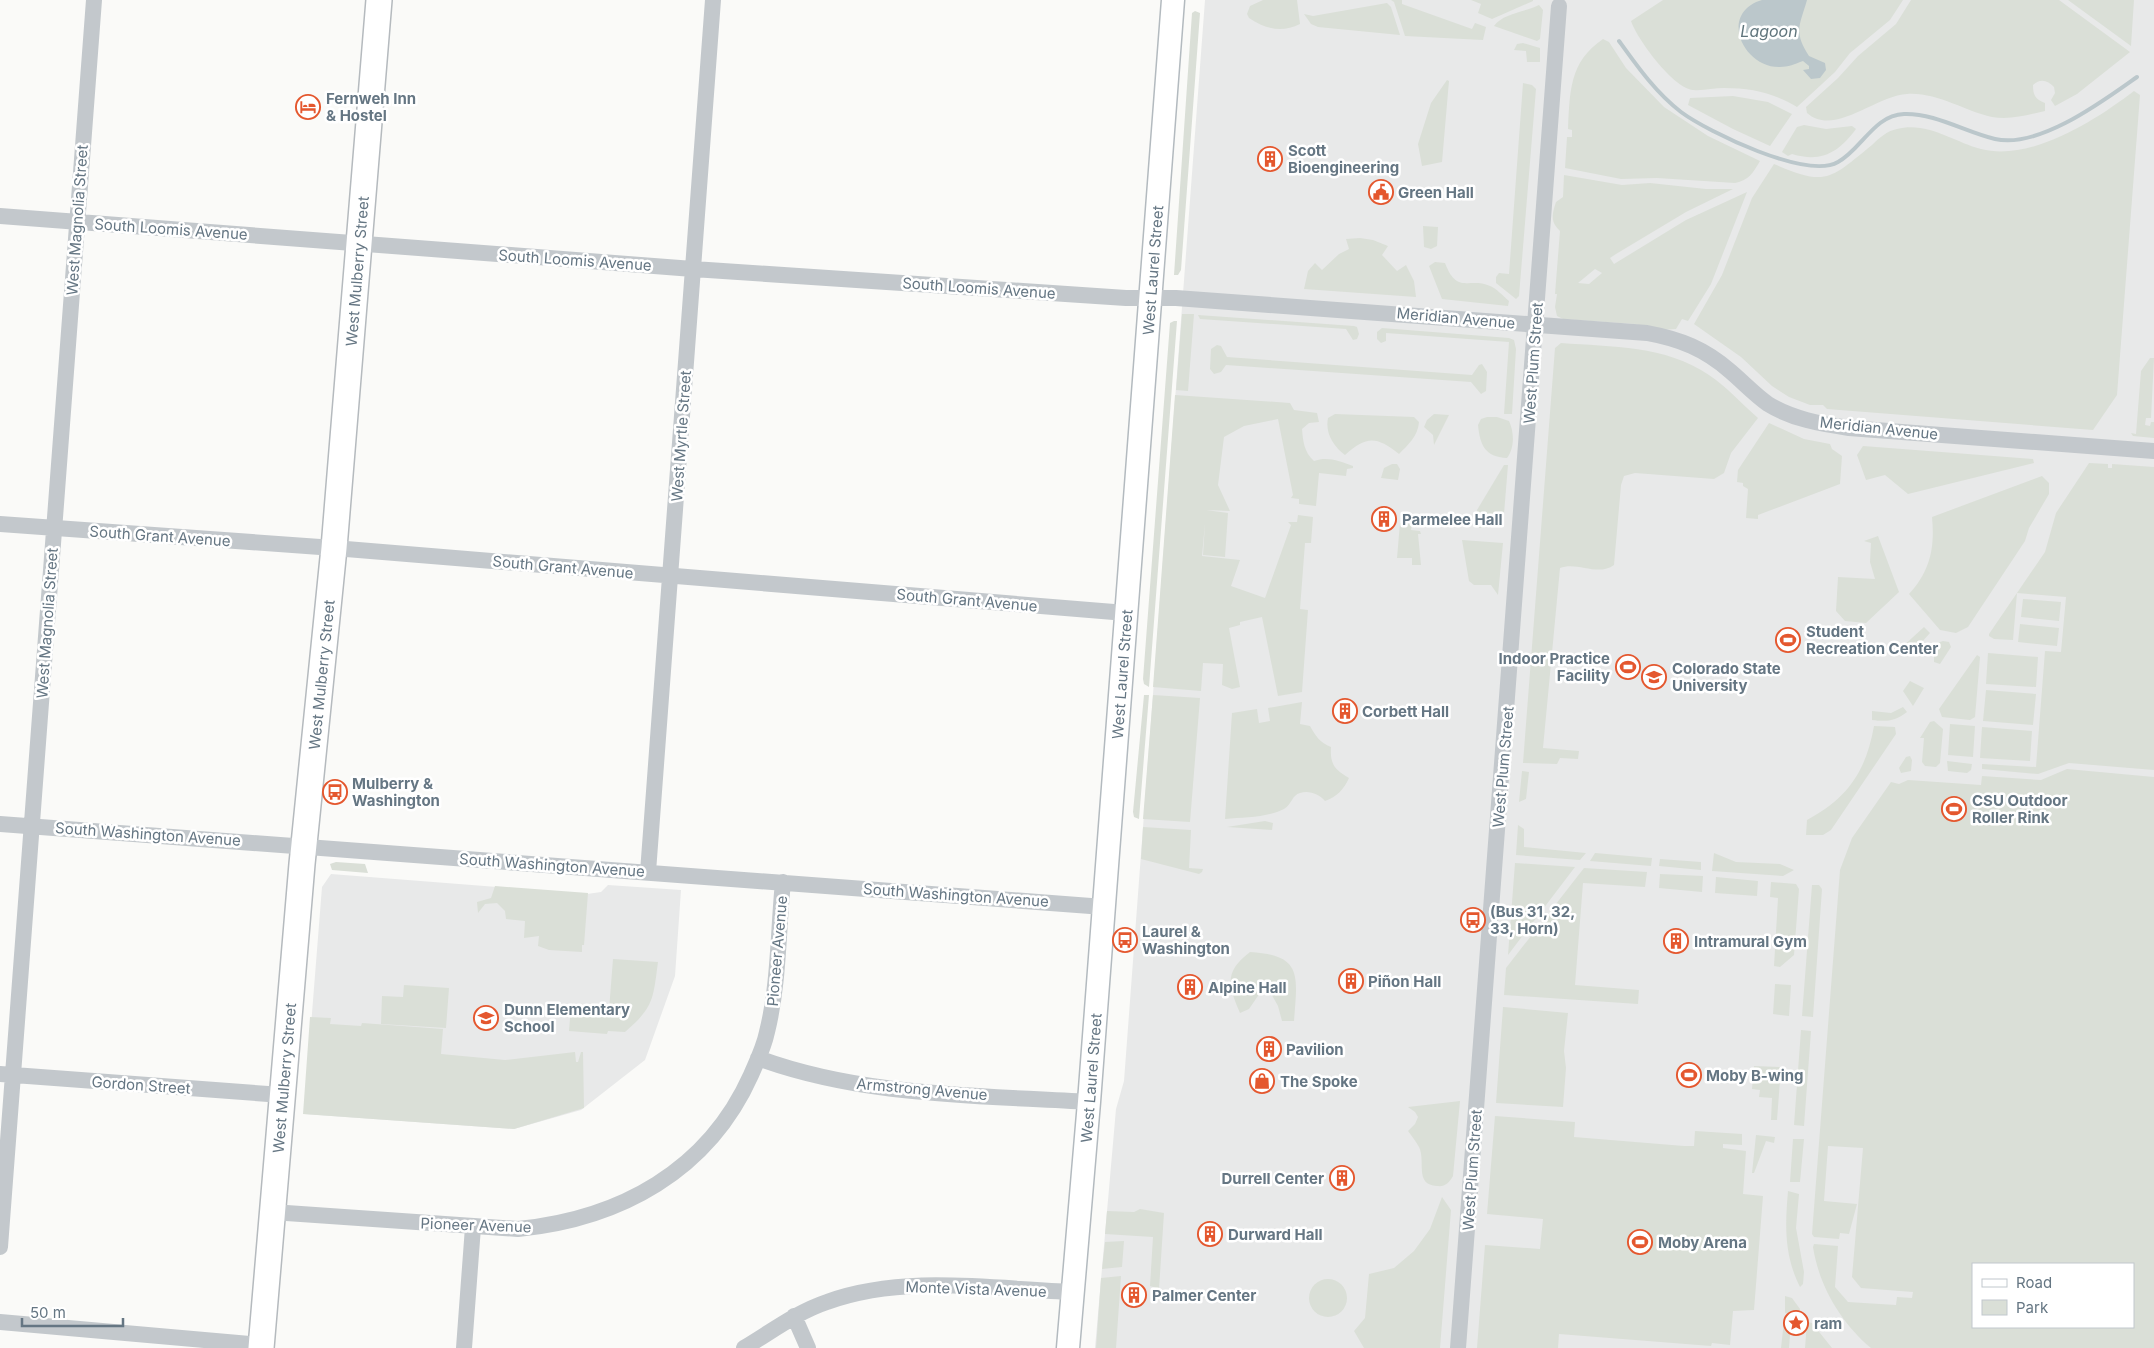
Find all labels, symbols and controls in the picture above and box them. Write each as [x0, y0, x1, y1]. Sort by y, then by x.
water label: Lagoon [1740, 21, 1798, 41]
place label: Fernweh Inn & Hostel [326, 89, 416, 125]
hotel icon: Fernweh Inn & Hostel [295, 94, 321, 120]
place label: Scott Bioengineering [1288, 141, 1399, 177]
street label: West Magnolia Street [62, 144, 92, 296]
building icon: Scott Bioengineering [1257, 146, 1283, 172]
public building icon: Green Hall [1368, 179, 1394, 205]
place label: Green Hall [1398, 183, 1474, 202]
street label: West Mulberry Street [341, 195, 372, 347]
street label: West Laurel Street [1138, 205, 1167, 336]
street label: South Loomis Avenue [94, 214, 248, 244]
street label: South Loomis Avenue [498, 245, 652, 275]
street label: South Loomis Avenue [902, 273, 1056, 303]
street label: West Plum Street [1519, 302, 1547, 424]
street label: Meridian Avenue [1396, 303, 1516, 333]
street label: West Myrtle Street [667, 370, 695, 502]
street label: Meridian Avenue [1819, 412, 1939, 444]
building icon: Parmelee Hall [1371, 506, 1397, 532]
place label: Parmelee Hall [1402, 510, 1503, 529]
street label: South Grant Avenue [89, 522, 231, 550]
street label: West Magnolia Street [32, 547, 62, 699]
street label: South Grant Avenue [492, 551, 634, 583]
street label: South Grant Avenue [896, 584, 1038, 616]
street label: West Mulberry Street [304, 599, 338, 751]
street label: West Laurel Street [1107, 609, 1136, 740]
place label: Student Recreation Center [1806, 622, 1938, 658]
sports icon: Student Recreation Center [1775, 627, 1801, 653]
place label: Indoor Practice Facility [1498, 649, 1610, 685]
sports icon: Indoor Practice Facility [1615, 654, 1641, 680]
place label: Colorado State University [1672, 659, 1781, 695]
school or university icon: Colorado State University [1641, 664, 1667, 690]
building icon: Corbett Hall [1332, 698, 1358, 724]
place label: Corbett Hall [1362, 702, 1449, 721]
street label: West Plum Street [1488, 706, 1518, 828]
place label: Mulberry & Washington [352, 774, 440, 810]
bus stop icon: Mulberry & Washington [322, 779, 348, 805]
place label: CSU Outdoor Roller Rink [1972, 791, 2068, 827]
sports icon: CSU Outdoor Roller Rink [1941, 796, 1967, 822]
street label: South Washington Avenue [55, 818, 241, 850]
street label: South Washington Avenue [459, 849, 645, 881]
street label: South Washington Avenue [863, 879, 1049, 911]
street label: Pioneer Avenue [763, 895, 791, 1007]
place label: (Bus 31, 32, 33, Horn) [1490, 902, 1575, 938]
bus stop icon: (Bus 31, 32, 33, Horn) [1460, 907, 1486, 933]
place label: Laurel & Washington [1142, 922, 1230, 958]
bus stop icon: Laurel & Washington [1112, 927, 1138, 953]
building icon: Intramural Gym [1663, 928, 1689, 954]
place label: Intramural Gym [1694, 932, 1807, 951]
building icon: Piñon Hall [1338, 968, 1364, 994]
place label: Piñon Hall [1368, 972, 1441, 991]
building icon: Alpine Hall [1177, 974, 1203, 1000]
place label: Alpine Hall [1208, 978, 1287, 997]
place label: Dunn Elementary School [504, 1000, 630, 1036]
street label: West Mulberry Street [268, 1002, 300, 1154]
school or university icon: Dunn Elementary School [473, 1005, 499, 1031]
street label: West Laurel Street [1076, 1012, 1105, 1144]
building icon: Pavilion [1256, 1036, 1282, 1062]
place label: Pavilion [1286, 1040, 1344, 1059]
sports icon: Moby B-wing [1676, 1062, 1702, 1088]
place label: Moby B-wing [1706, 1066, 1804, 1085]
shop icon: The Spoke [1249, 1068, 1275, 1094]
street label: Gordon Street [91, 1072, 191, 1098]
place label: The Spoke [1280, 1072, 1358, 1091]
street label: Armstrong Avenue [856, 1074, 988, 1104]
street label: West Plum Street [1458, 1109, 1486, 1231]
building icon: Durrell Center [1329, 1165, 1355, 1191]
place label: Durrell Center [1221, 1169, 1324, 1188]
street label: Pioneer Avenue [420, 1214, 532, 1236]
building icon: Durward Hall [1197, 1221, 1223, 1247]
place label: Durward Hall [1228, 1225, 1323, 1244]
sports icon: Moby Arena [1627, 1229, 1653, 1255]
place label: Moby Arena [1658, 1233, 1747, 1252]
legend [1972, 1263, 2134, 1328]
text: Road [2016, 1273, 2052, 1292]
street label: Monte Vista Avenue [905, 1277, 1047, 1301]
building icon: Palmer Center [1121, 1282, 1147, 1308]
place label: Palmer Center [1152, 1286, 1256, 1305]
scale bar [22, 1296, 124, 1328]
text: Park [2016, 1298, 2049, 1317]
text: 50 m [30, 1303, 66, 1322]
place icon: ram [1783, 1310, 1809, 1336]
place label: ram [1814, 1314, 1842, 1333]

